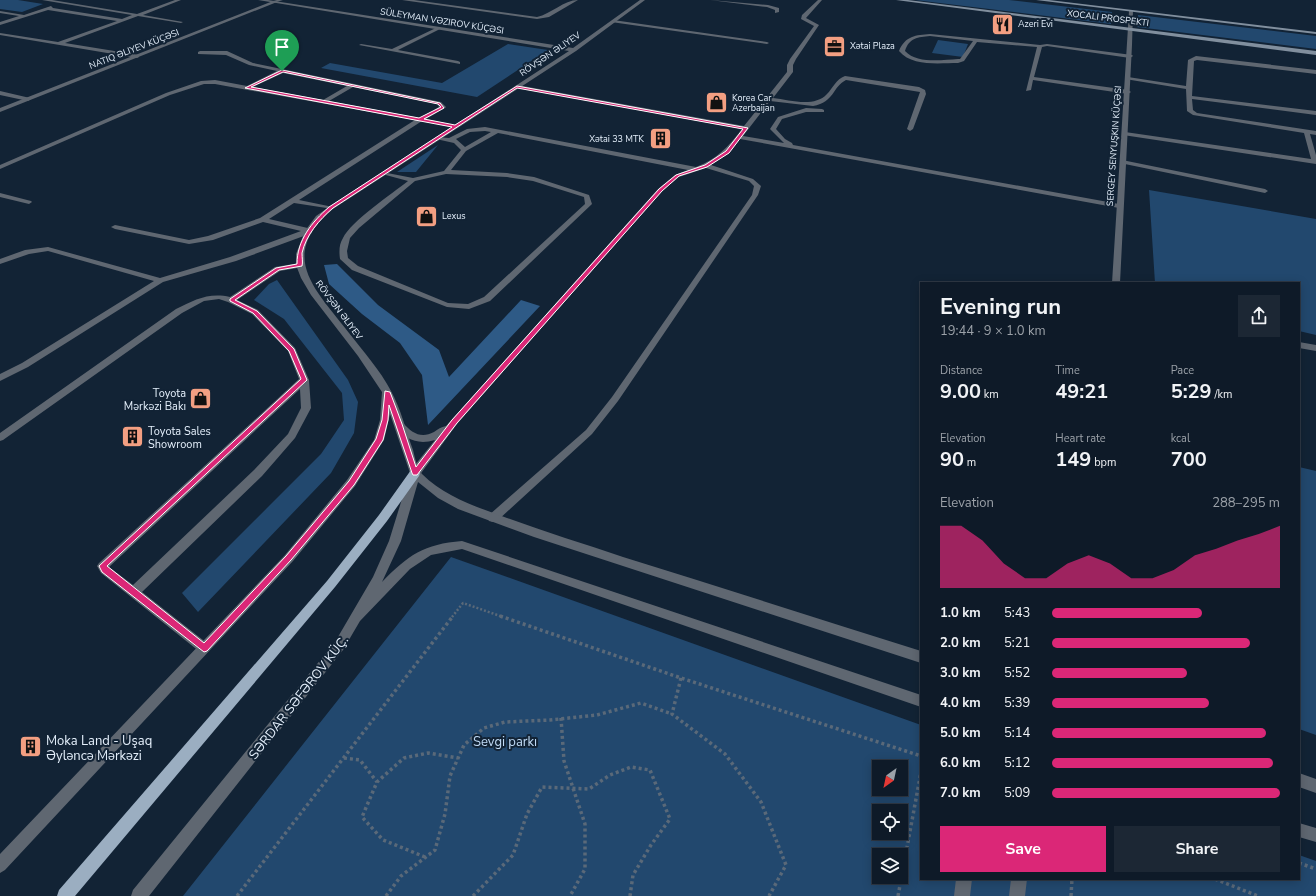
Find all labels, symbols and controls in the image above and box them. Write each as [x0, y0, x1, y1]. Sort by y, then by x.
street label: SÜLEYMAN VƏZIROV KÜÇƏSI [379, 5, 505, 37]
street label: XOCALI PROSPEKTI [1066, 7, 1150, 29]
restaurant icon: Azeri Evi [990, 11, 1016, 37]
place label: Azeri Evi [1018, 18, 1053, 30]
street label: NATIQ ƏLIYEV KÜÇƏSI [87, 26, 181, 72]
street label: RÖVŞƏN ƏLIYEV [517, 29, 584, 79]
pin [265, 30, 299, 71]
office icon: Xətai Plaza [821, 33, 847, 59]
icon: arrive [271, 36, 293, 58]
place label: Xətai Plaza [850, 40, 895, 52]
street label: SERGEY SENYUŞKIN KÜÇƏSI [1104, 85, 1124, 207]
shop icon: Korea Car Azerbaijan [704, 90, 730, 116]
place label: Korea Car Azerbaijan [732, 92, 775, 114]
building icon: Xətai 33 MTK [647, 126, 673, 152]
place label: Xətai 33 MTK [589, 133, 644, 145]
shop icon: Lexus [414, 203, 440, 229]
place label: Lexus [442, 210, 466, 222]
street label: RÖVŞƏN ƏLIYEV [313, 278, 366, 343]
text: Evening run [940, 292, 1061, 322]
button: share [1238, 295, 1280, 337]
text: 19:44 · 9 × 1.0 km [940, 322, 1046, 340]
text: Distance [940, 363, 983, 378]
text: Time [1055, 363, 1080, 378]
text: Pace [1171, 363, 1194, 378]
text: 9.00 [940, 378, 981, 405]
text: 49:21 [1055, 378, 1108, 405]
text: 5:29 [1171, 378, 1212, 405]
place label: Toyota Mərkəzi Bakı [124, 386, 186, 414]
shop icon: Toyota Mərkəzi Bakı [188, 386, 214, 412]
text: km [981, 387, 999, 402]
text: /km [1212, 387, 1232, 402]
building icon: Toyota Sales Showroom [119, 424, 145, 450]
place label: Toyota Sales Showroom [148, 424, 211, 452]
text: Elevation [940, 431, 986, 446]
text: Heart rate [1055, 431, 1106, 446]
text: kcal [1171, 431, 1190, 446]
text: 90 [940, 446, 964, 473]
text: 149 [1055, 446, 1091, 473]
text: 700 [1171, 446, 1207, 473]
text: m [964, 455, 976, 470]
text: bpm [1091, 455, 1116, 470]
text: Elevation [940, 494, 994, 512]
text: 288–295 m [1212, 494, 1280, 512]
text: 1.0 km [940, 604, 981, 622]
text: 5:43 [1004, 604, 1030, 622]
street label: SƏRDAR SƏFƏROV KÜÇ. [244, 631, 353, 763]
text: 2.0 km [940, 634, 981, 652]
text: 5:21 [1004, 634, 1030, 652]
text: 3.0 km [940, 664, 981, 682]
text: 5:52 [1004, 664, 1030, 682]
text: 4.0 km [940, 694, 981, 712]
text: 5:39 [1004, 694, 1030, 712]
text: 5.0 km [940, 724, 981, 742]
text: 5:14 [1004, 724, 1030, 742]
place label: Moka Land - Uşaq Əyləncə Mərkəzi [46, 732, 152, 765]
park label: Sevgi parkı [473, 733, 537, 751]
building icon: Moka Land - Uşaq Əyləncə Mərkəzi [17, 734, 43, 760]
text: 6.0 km [940, 754, 981, 772]
text: 5:12 [1004, 754, 1030, 772]
north arrow [872, 760, 908, 796]
map controls [872, 760, 908, 884]
text: 7.0 km [940, 784, 981, 802]
text: 5:09 [1004, 784, 1030, 802]
button: locate [872, 804, 908, 840]
button: Save [940, 826, 1106, 872]
button: Share [1114, 826, 1280, 872]
button: layers [872, 848, 908, 884]

